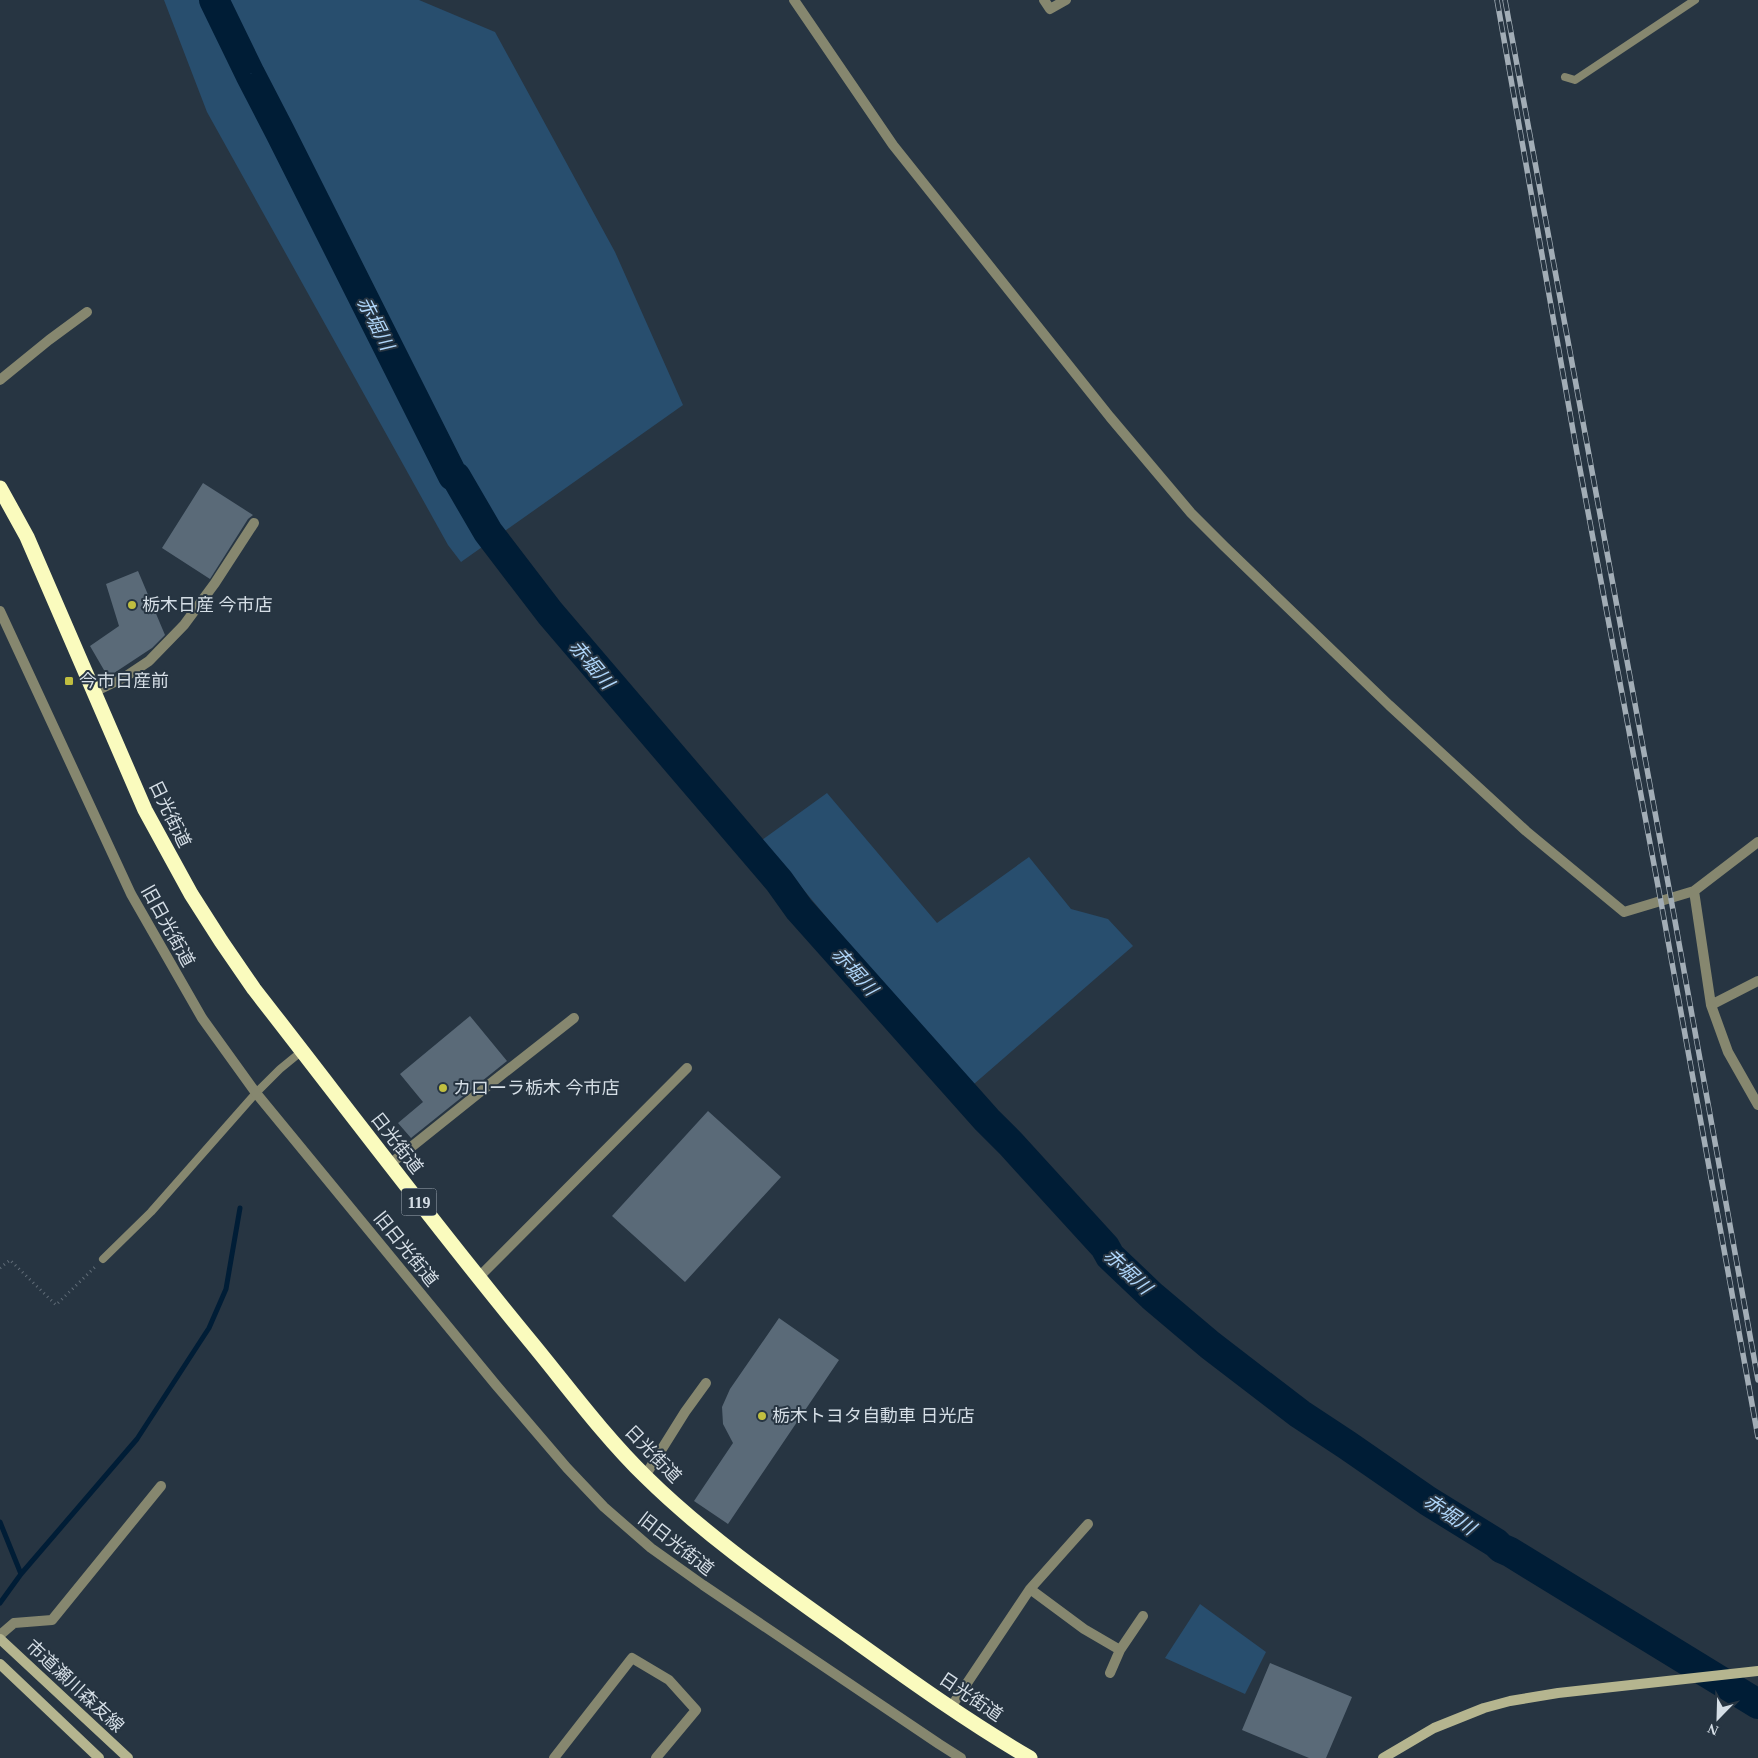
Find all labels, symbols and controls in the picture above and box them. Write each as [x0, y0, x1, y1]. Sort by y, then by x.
water label: 赤堀川 [353, 293, 399, 355]
place label: 栃木日産 今市店 [142, 595, 273, 615]
marker: 栃木日産 今市店 [126, 599, 138, 611]
water label: 赤堀川 [565, 636, 619, 694]
place label: 今市日産前 [79, 671, 169, 691]
marker: 今市日産前 [63, 675, 75, 687]
street label: 日光街道 [145, 777, 195, 851]
street label: 旧日光街道 [137, 882, 199, 970]
water label: 赤堀川 [828, 943, 883, 1001]
place label: カローラ栃木 今市店 [453, 1078, 620, 1098]
marker: カローラ栃木 今市店 [437, 1082, 449, 1094]
street label: 日光街道 [367, 1108, 427, 1178]
road number: 119 [402, 1188, 436, 1216]
street label: 旧日光街道 [370, 1208, 442, 1290]
water label: 赤堀川 [1100, 1244, 1157, 1300]
place label: 栃木トヨタ自動車 日光店 [772, 1406, 975, 1426]
marker: 栃木トヨタ自動車 日光店 [756, 1410, 768, 1422]
street label: 日光街道 [621, 1421, 685, 1487]
water label: 赤堀川 [1420, 1490, 1481, 1540]
street label: 旧日光街道 [634, 1508, 718, 1580]
street label: 市道瀬川森友線 [22, 1636, 128, 1736]
street label: 日光街道 [936, 1669, 1006, 1725]
north arrow [1693, 1693, 1743, 1743]
text: N [1706, 1721, 1721, 1738]

